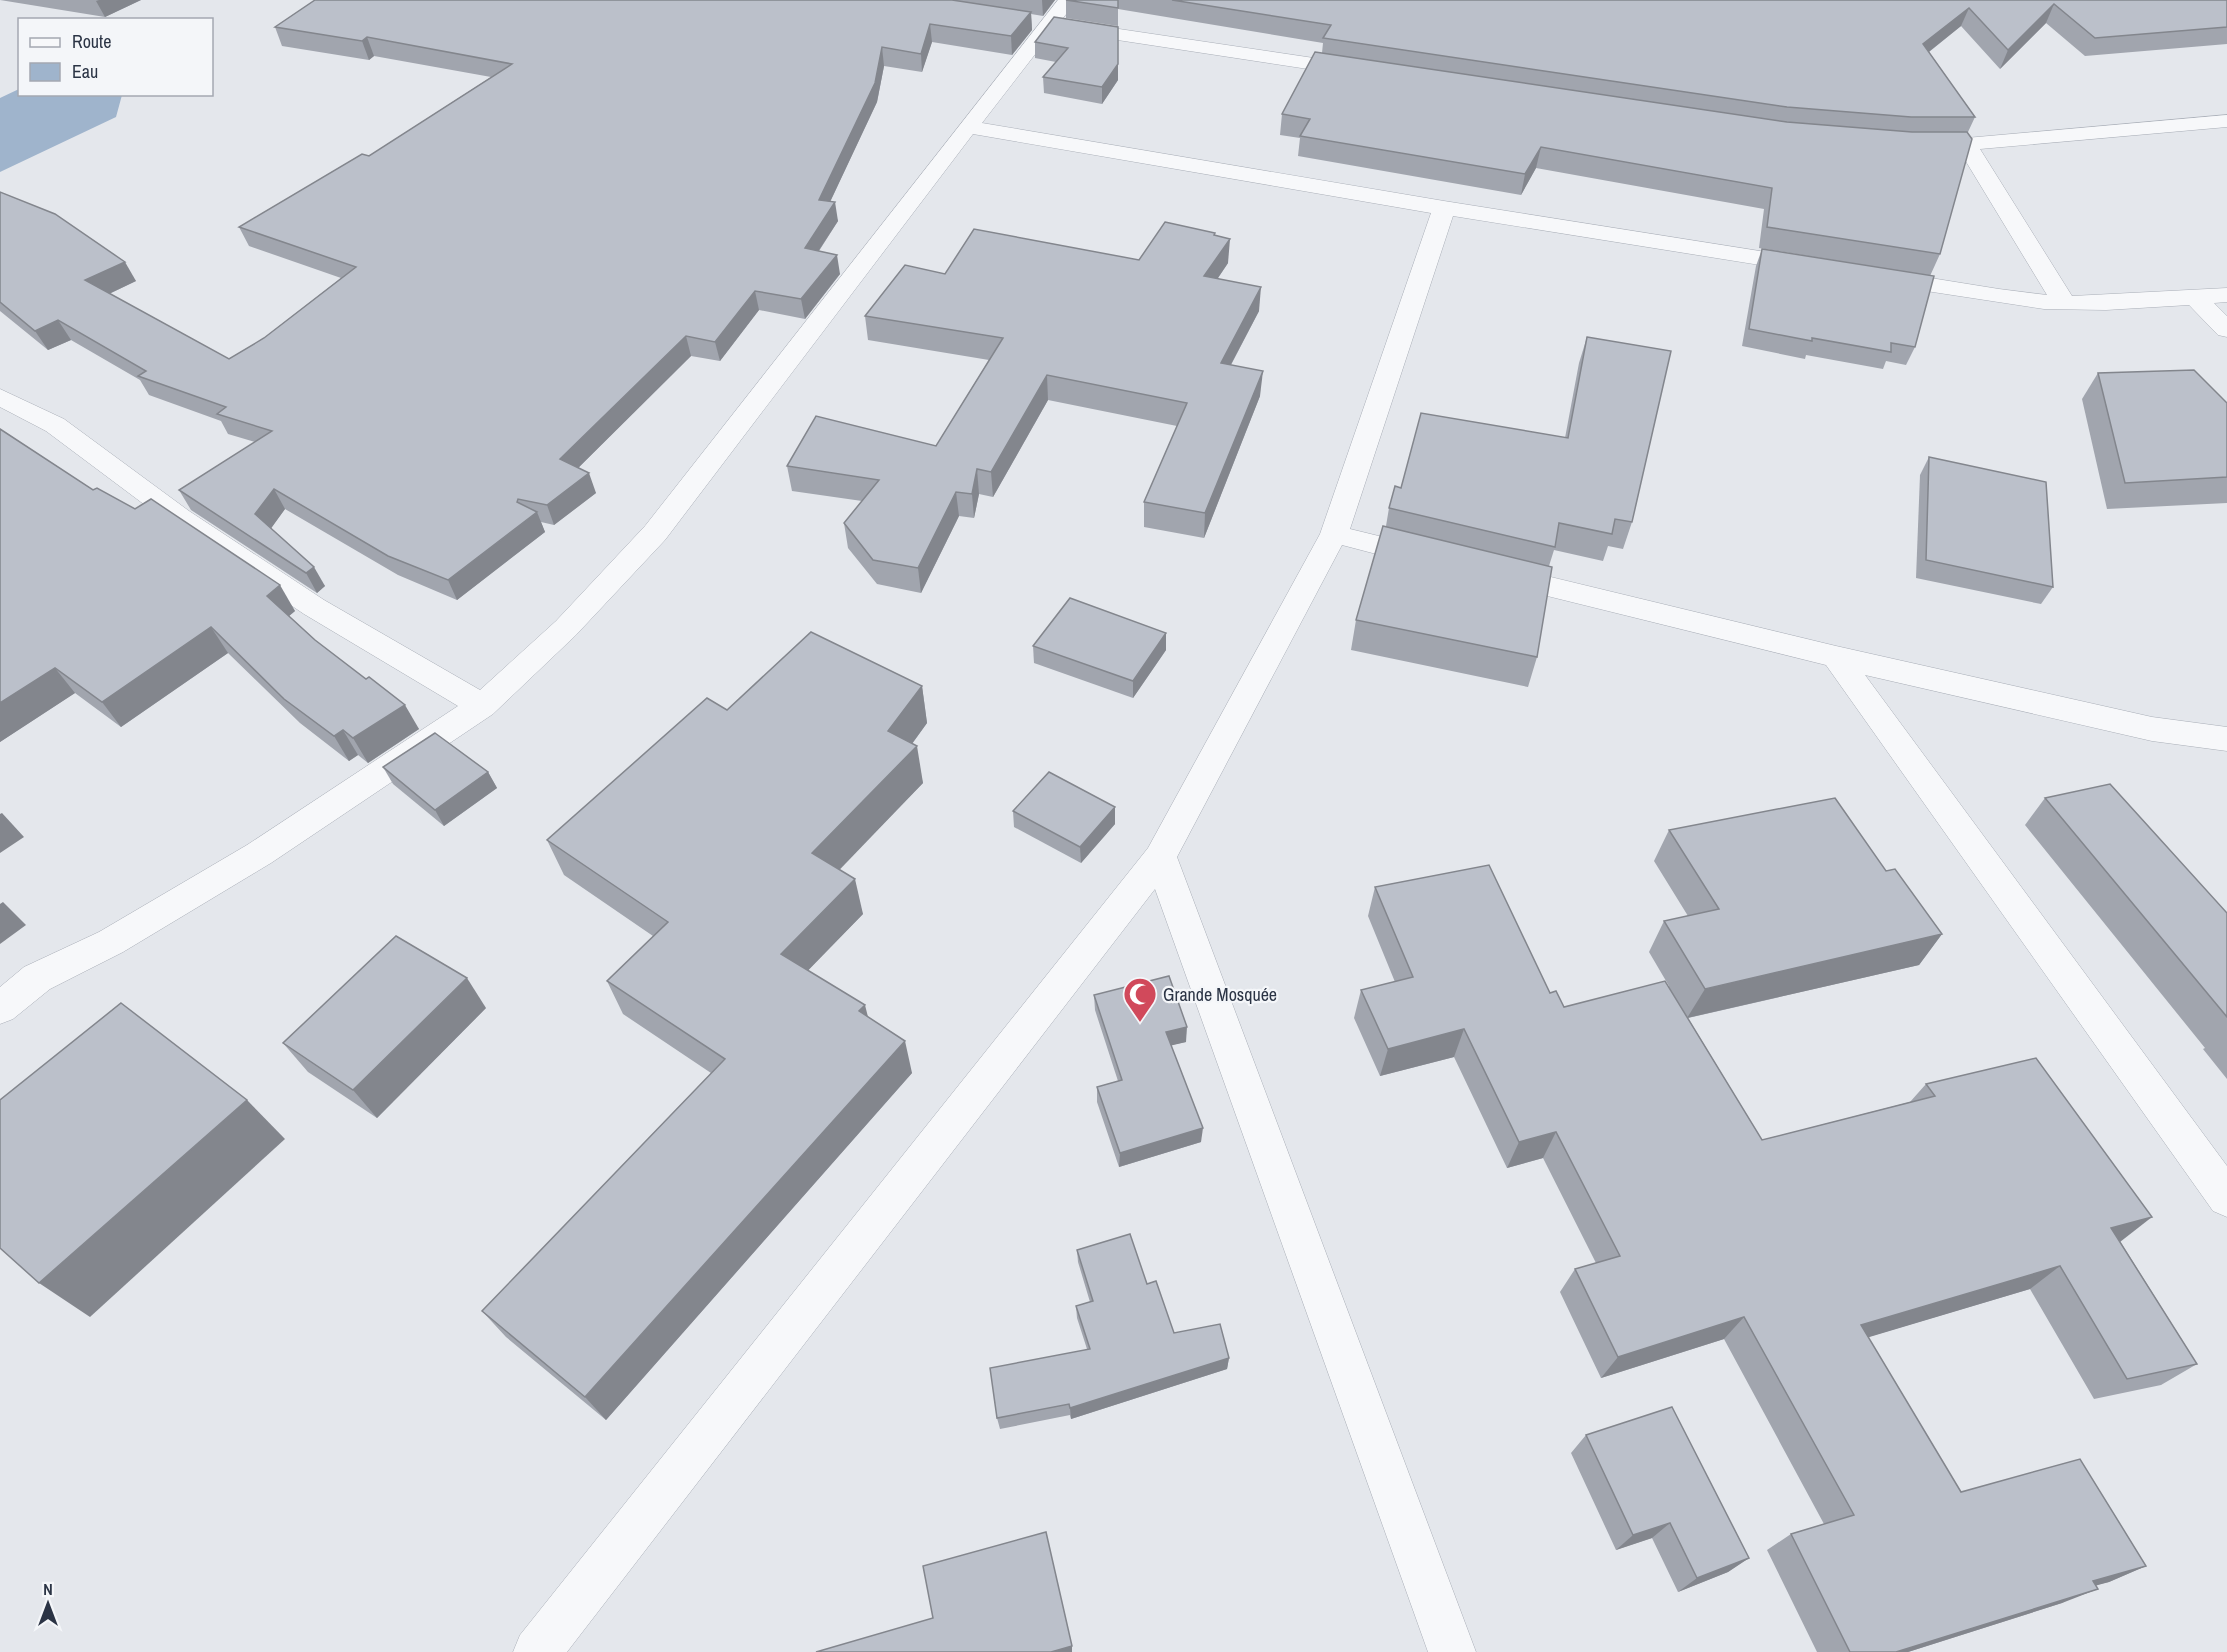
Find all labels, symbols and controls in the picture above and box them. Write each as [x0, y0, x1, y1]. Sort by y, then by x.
legend [18, 18, 213, 96]
text: Route [72, 29, 111, 54]
text: Eau [72, 59, 98, 84]
mosque icon: Grande Mosquée [1122, 976, 1158, 1023]
place label: Grande Mosquée [1163, 982, 1277, 1007]
north arrow [18, 1574, 78, 1634]
text: N [43, 1578, 53, 1600]

